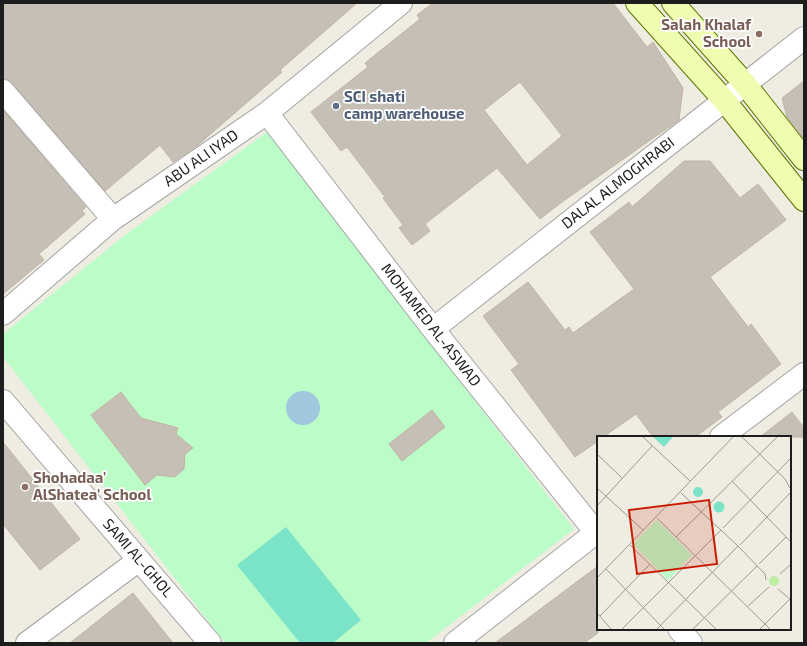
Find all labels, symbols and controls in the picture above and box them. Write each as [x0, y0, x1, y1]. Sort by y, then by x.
place label: Salah Khalaf School [661, 15, 752, 50]
marker: Salah Khalaf School [754, 29, 764, 39]
place label: SCI shati camp warehouse [344, 87, 465, 122]
marker: SCI shati camp warehouse [331, 101, 341, 111]
street label: ABU ALI IYAD [160, 125, 241, 189]
street label: DALAL ALMOGHRABI [557, 133, 677, 232]
street label: MOHAMED AL-ASWAD [378, 259, 485, 389]
inset map [597, 436, 791, 630]
place label: Shohadaa' AlShatea' School [33, 468, 151, 503]
marker: Shohadaa' AlShatea' School [20, 482, 30, 492]
street label: SAMI AL-GHOL [100, 514, 178, 600]

